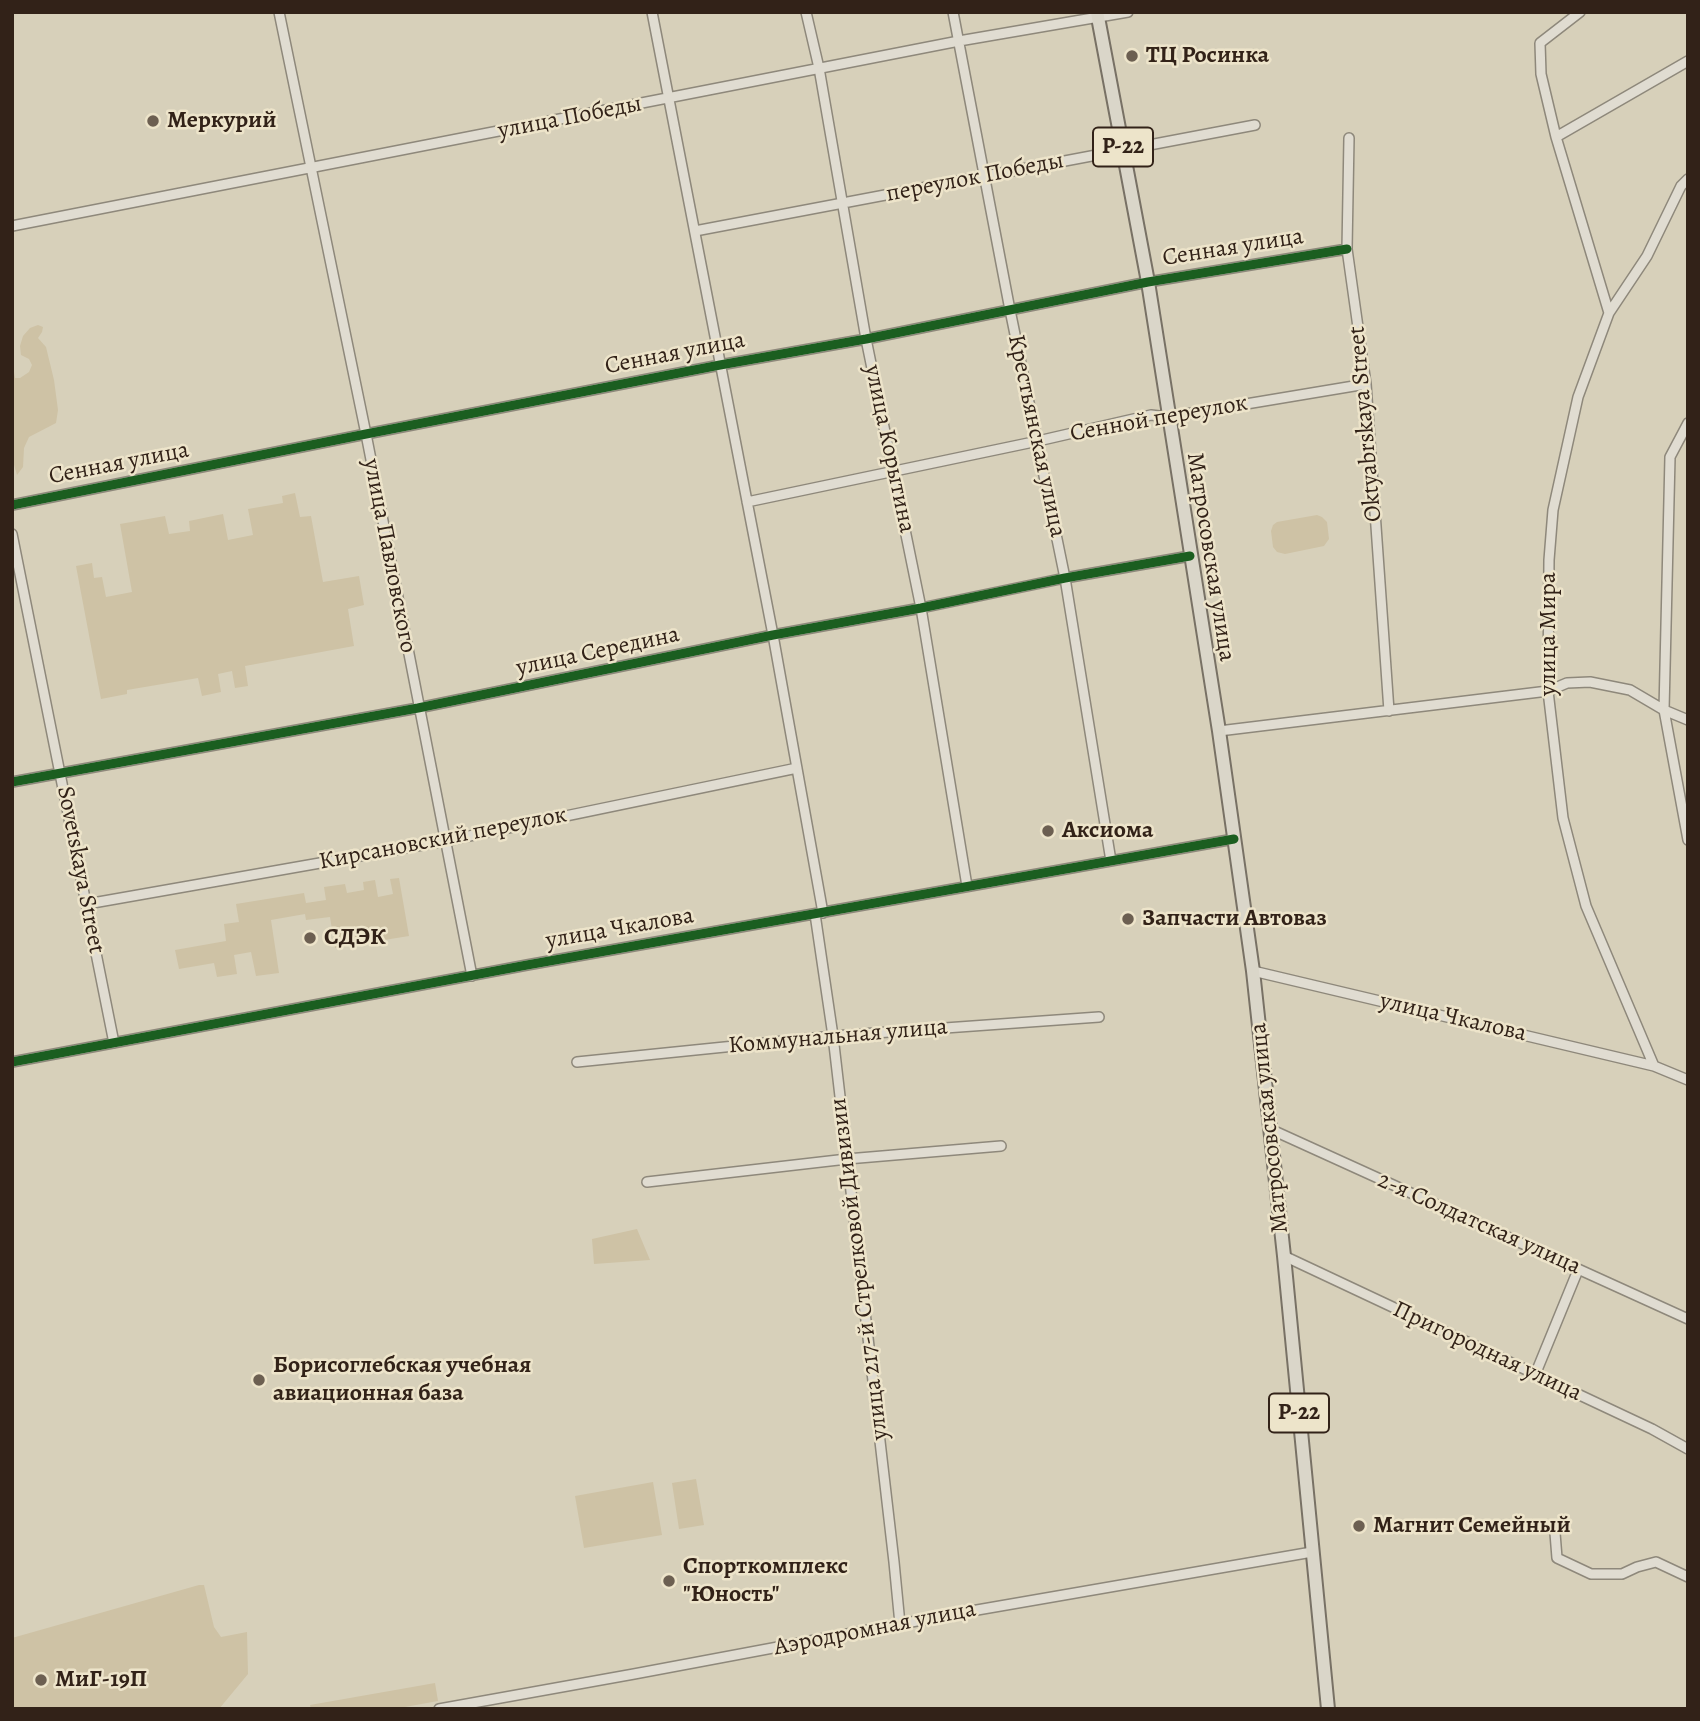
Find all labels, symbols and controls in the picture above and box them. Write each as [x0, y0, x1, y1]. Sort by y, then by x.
place label: ТЦ Росинка [1146, 42, 1269, 70]
marker: ТЦ Росинка [1124, 48, 1140, 64]
street label: улица Победы [496, 90, 644, 146]
place label: Меркурий [167, 107, 277, 135]
marker: Меркурий [145, 113, 161, 129]
road number: Р-22 [1093, 128, 1153, 166]
street label: переулок Победы [884, 147, 1066, 209]
street label: Сенная улица [1161, 223, 1305, 273]
street label: Oktyabrskaya Street [1343, 325, 1389, 523]
street label: Сенная улица [603, 326, 747, 382]
street label: Крестьянская улица [1000, 332, 1072, 540]
street label: улица Корытина [857, 362, 921, 536]
street label: Сенной переулок [1068, 389, 1250, 449]
street label: Сенная улица [47, 436, 191, 492]
street label: Матросовская улица [1179, 450, 1241, 664]
street label: улица Павловского [356, 456, 422, 656]
street label: улица Мира [1535, 572, 1563, 696]
street label: улица Середина [514, 621, 682, 683]
street label: Sovetskaya Street [50, 784, 110, 956]
street label: Кирсановский переулок [317, 801, 569, 877]
place label: Аксиома [1062, 817, 1153, 845]
marker: Аксиома [1040, 823, 1056, 839]
street label: улица Чкалова [544, 902, 696, 956]
place label: Запчасти Автоваз [1142, 905, 1327, 933]
marker: Запчасти Автоваз [1120, 911, 1136, 927]
place label: СДЭК [324, 924, 386, 952]
marker: СДЭК [302, 930, 318, 946]
street label: улица Чкалова [1377, 987, 1529, 1049]
street label: Коммунальная улица [727, 1013, 949, 1061]
street label: Матросовская улица [1245, 1021, 1295, 1235]
street label: улица 217-й Стрелковой Дивизии [825, 1096, 895, 1442]
street label: 2-я Солдатская улица [1373, 1166, 1585, 1282]
street label: Пригородная улица [1388, 1296, 1586, 1408]
place label: Борисоглебская учебная авиационная база [273, 1352, 531, 1408]
marker: Борисоглебская учебная авиационная база [251, 1372, 267, 1388]
road number: Р-22 [1269, 1394, 1329, 1432]
place label: Магнит Семейный [1373, 1512, 1571, 1540]
marker: Магнит Семейный [1351, 1518, 1367, 1534]
place label: Спорткомплекс "Юность" [683, 1553, 848, 1609]
marker: Спорткомплекс "Юность" [661, 1573, 677, 1589]
street label: Аэродромная улица [772, 1595, 978, 1663]
place label: МиГ-19П [55, 1666, 147, 1694]
marker: МиГ-19П [33, 1672, 49, 1688]

